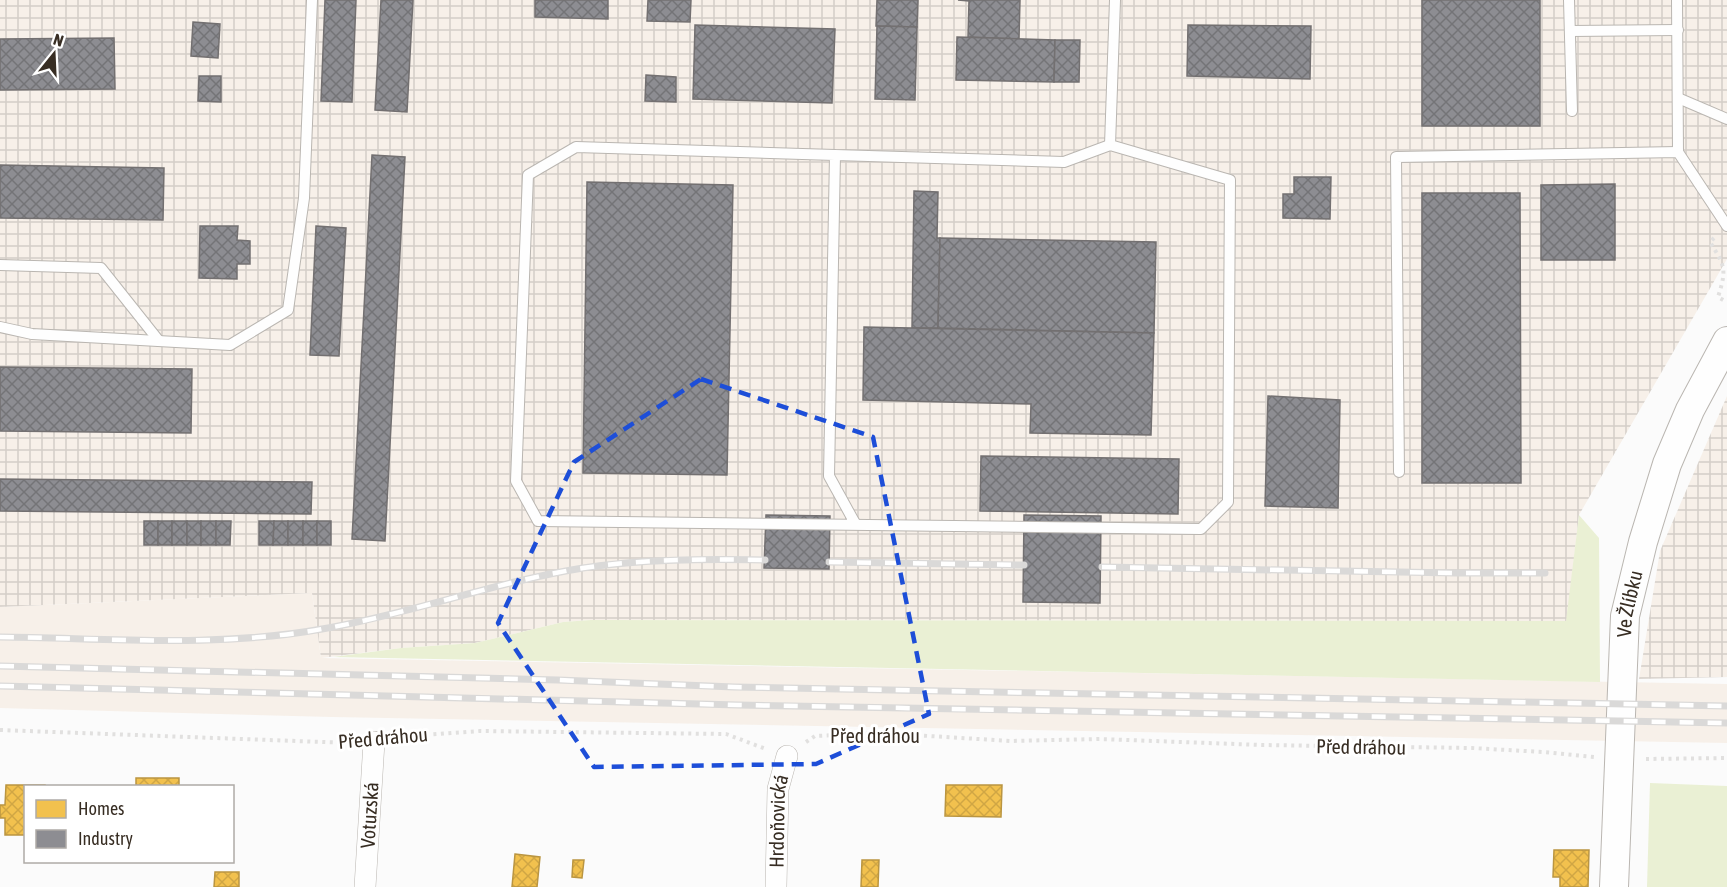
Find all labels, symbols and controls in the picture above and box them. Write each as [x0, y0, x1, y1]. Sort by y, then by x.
north arrow [24, 24, 84, 84]
text: N [51, 30, 66, 50]
street label: Ve Žlíbku [1612, 568, 1647, 638]
street label: Před dráhou [337, 722, 429, 753]
street label: Před dráhou [830, 724, 920, 747]
street label: Před dráhou [1316, 734, 1406, 759]
street label: Hrdoňovická [764, 772, 793, 868]
street label: Votuzská [355, 781, 382, 849]
legend [24, 785, 234, 863]
text: Homes [78, 798, 124, 819]
text: Industry [78, 828, 133, 849]

